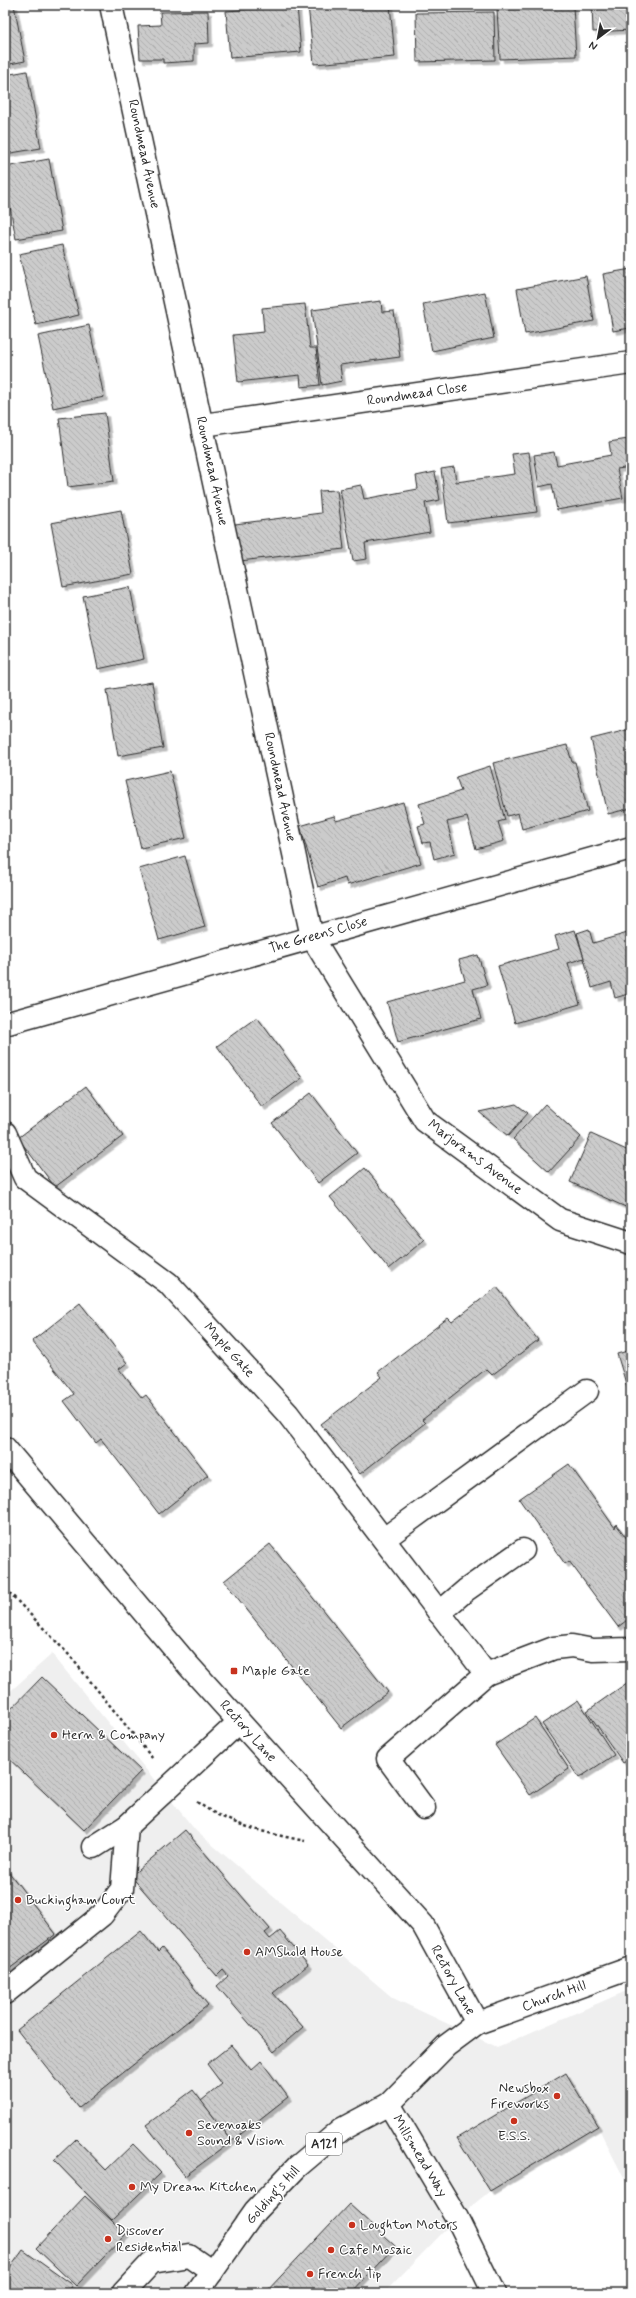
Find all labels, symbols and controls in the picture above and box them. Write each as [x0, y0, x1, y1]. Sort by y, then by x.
north arrow [578, 18, 618, 58]
text: N [586, 38, 600, 54]
street label: Roundmead Avenue [124, 98, 164, 210]
street label: Roundmead Close [366, 378, 468, 410]
street label: Roundmead Avenue [192, 415, 232, 527]
street label: Roundmead Avenue [260, 731, 300, 843]
street label: The Greens Close [267, 912, 369, 958]
street label: Marjorams Avenue [424, 1115, 526, 1199]
street label: Maple Gate [200, 1319, 258, 1381]
place label: Maple Gate [242, 1662, 310, 1680]
marker: Maple Gate [229, 1666, 239, 1676]
street label: Rectory Lane [215, 1696, 281, 1766]
place label: Hern & Company [62, 1726, 165, 1744]
marker: Hern & Company [49, 1730, 59, 1740]
place label: Buckingham Court [26, 1891, 136, 1911]
marker: Buckingham Court [13, 1895, 23, 1905]
street label: Rectory Lane [426, 1942, 480, 2018]
place label: AMShold House [255, 1943, 344, 1961]
marker: AMShold House [242, 1947, 252, 1957]
street label: Church Hill [520, 1976, 589, 2016]
place label: Newsbox Fireworks [491, 2079, 549, 2113]
marker: Newsbox Fireworks [552, 2091, 562, 2101]
street label: Millsmead Way [388, 2111, 452, 2201]
place label: Sevenoaks Sound & Vision [197, 2116, 285, 2150]
marker: E.S.S. [509, 2116, 519, 2126]
place label: E.S.S. [498, 2127, 530, 2145]
marker: Sevenoaks Sound & Vision [184, 2128, 194, 2138]
road number: A121 [306, 2133, 342, 2155]
street label: Golding's Hill [242, 2162, 306, 2229]
place label: My Dream Kitchen [140, 2178, 256, 2196]
marker: My Dream Kitchen [127, 2182, 137, 2192]
place label: Loughton Motors [360, 2216, 458, 2236]
marker: Loughton Motors [347, 2220, 357, 2230]
place label: Discover Residential [116, 2222, 182, 2256]
marker: Discover Residential [103, 2234, 113, 2244]
place label: Cafe Mosaic [339, 2241, 413, 2259]
marker: Cafe Mosaic [326, 2245, 336, 2255]
place label: French Tip [318, 2265, 382, 2283]
marker: French Tip [305, 2269, 315, 2279]

